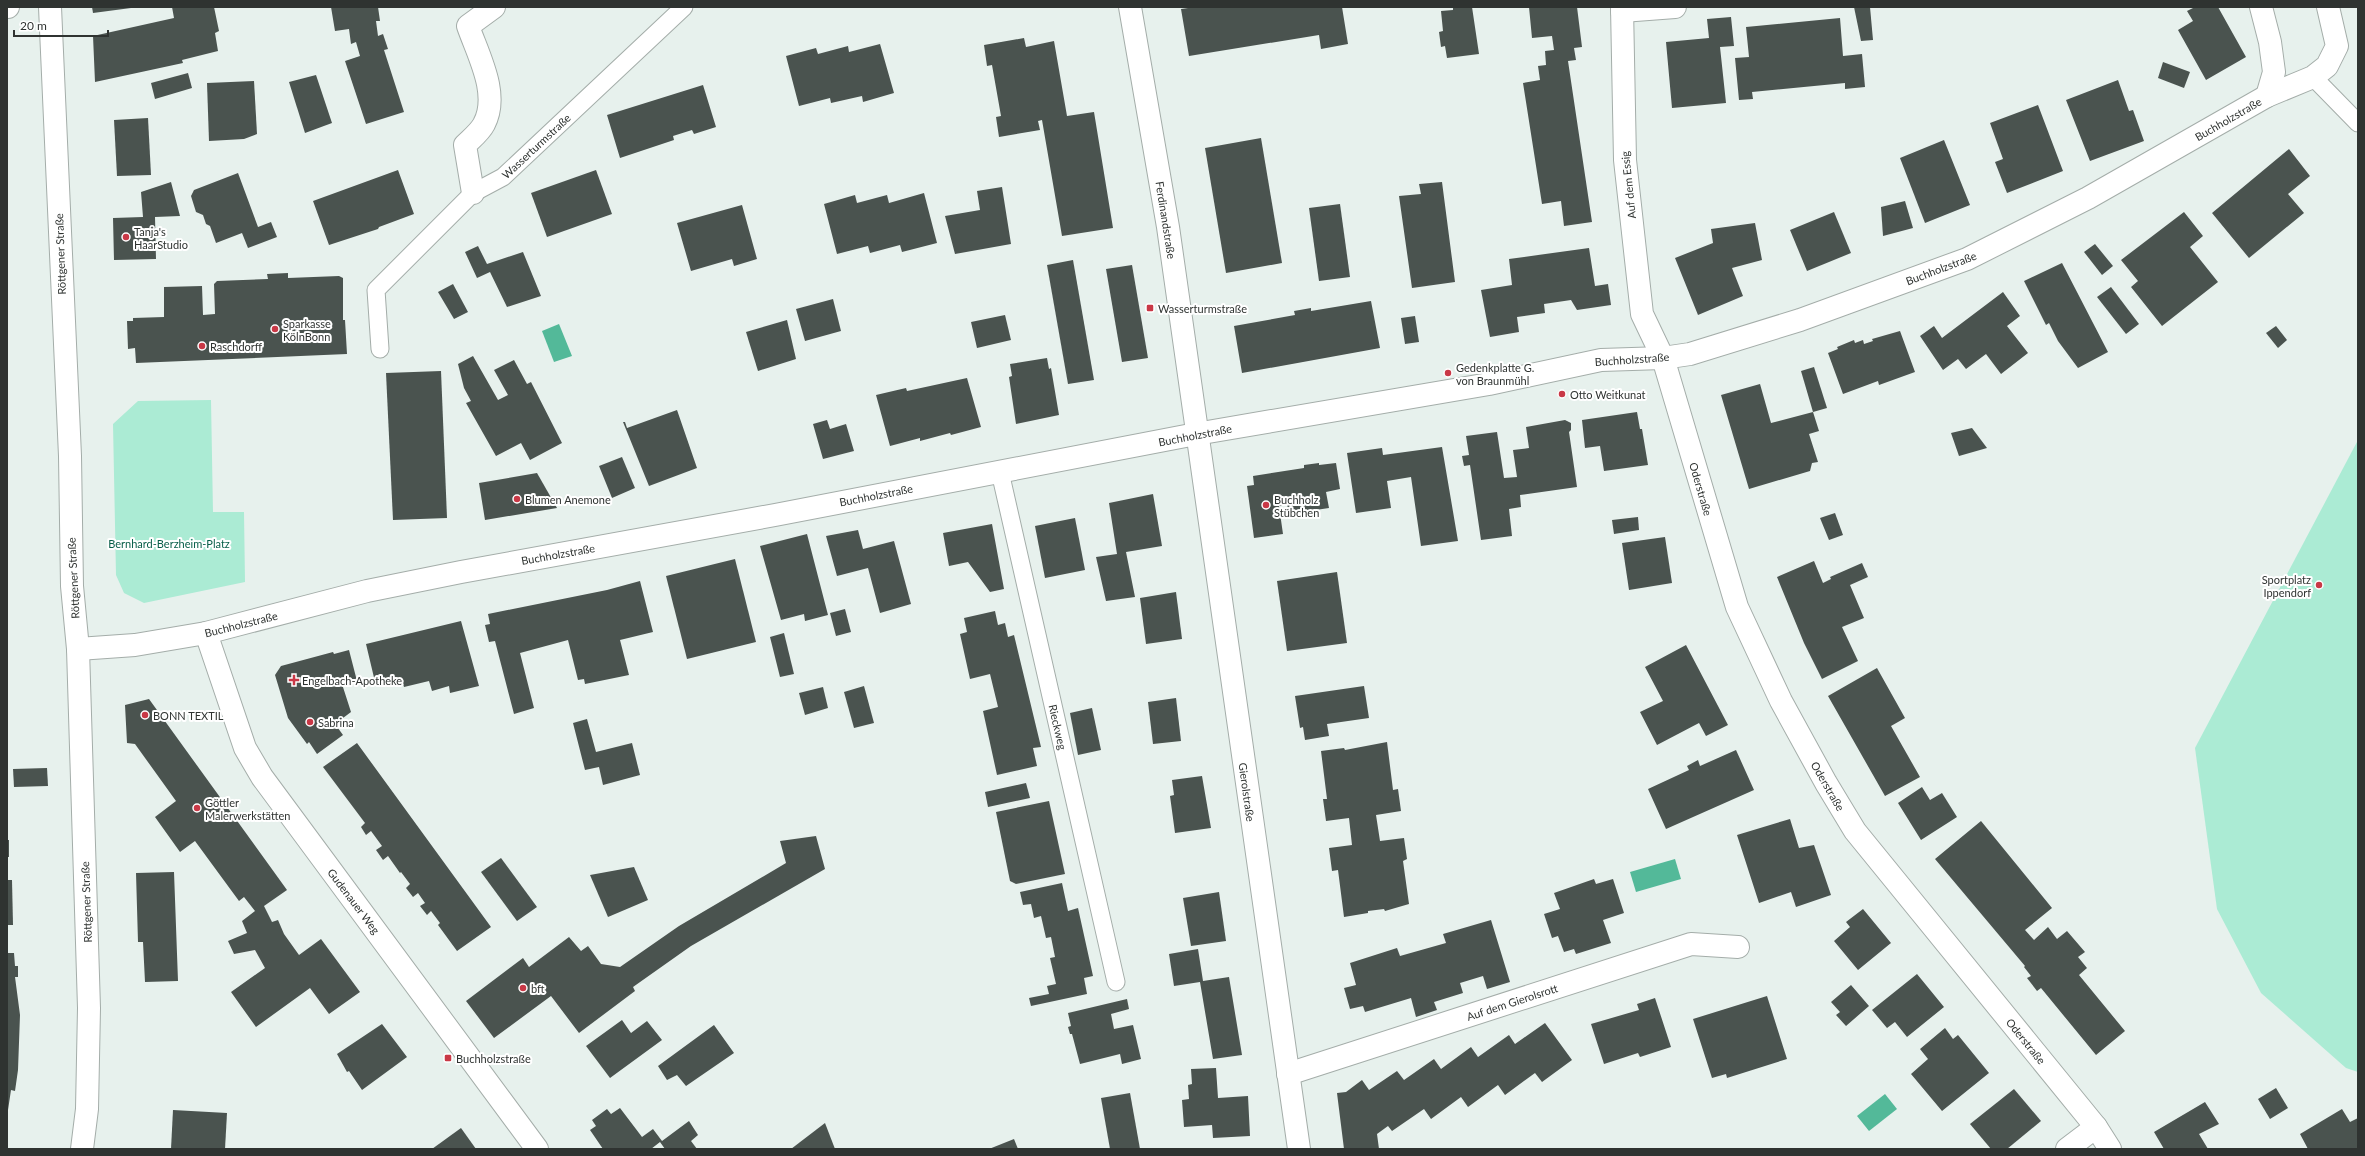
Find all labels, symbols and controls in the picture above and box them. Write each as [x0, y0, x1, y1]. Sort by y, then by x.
scale bar [14, 12, 108, 38]
text: 20 m [20, 18, 47, 33]
street label: Buchholzstraße [2192, 95, 2264, 143]
street label: Wasserturmstraße [499, 111, 573, 181]
street label: Auf dem Essig [1618, 150, 1638, 219]
street label: Ferdinandstraße [1153, 180, 1179, 260]
street label: Röttgener Straße [52, 213, 68, 295]
place label: Tanja's HaarStudio [134, 225, 188, 251]
marker: Tanja's HaarStudio [121, 232, 131, 242]
street label: Buchholzstraße [1904, 248, 1978, 287]
place label: Wasserturmstraße [1158, 302, 1247, 315]
marker: Wasserturmstraße [1145, 303, 1155, 313]
place label: Sparkasse KölnBonn [283, 317, 331, 343]
marker: Sparkasse KölnBonn [270, 324, 280, 334]
place label: Raschdorff [210, 340, 263, 353]
marker: Raschdorff [197, 341, 207, 351]
street label: Buchholzstraße [1594, 350, 1670, 368]
place label: Gedenkplatte G. von Braunmühl [1456, 361, 1534, 387]
marker: Gedenkplatte G. von Braunmühl [1443, 368, 1453, 378]
place label: Otto Weitkunat [1570, 388, 1646, 401]
marker: Otto Weitkunat [1557, 389, 1567, 399]
street label: Buchholzstraße [1157, 421, 1233, 449]
street label: Oderstraße [1687, 461, 1715, 517]
street label: Buchholzstraße [838, 481, 914, 509]
place label: Blumen Anemone [525, 493, 611, 506]
place label: Buchholz Stübchen [1274, 493, 1319, 519]
marker: Blumen Anemone [512, 494, 522, 504]
marker: Buchholz Stübchen [1261, 500, 1271, 510]
street label: Röttgener Straße [64, 537, 82, 619]
park label: Bernhard-Berzheim-Platz [108, 537, 230, 550]
street label: Buchholzstraße [520, 541, 596, 567]
place label: Sportplatz Ippendorf [2262, 573, 2311, 599]
marker: Sportplatz Ippendorf [2314, 580, 2324, 590]
street label: Buchholzstraße [203, 609, 279, 639]
place label: Engelbach-Apotheke [302, 674, 402, 687]
marker: Engelbach-Apotheke [289, 675, 299, 685]
street label: Rieckweg [1046, 703, 1070, 751]
place label: BONN TEXTIL [153, 709, 224, 722]
marker: BONN TEXTIL [140, 710, 150, 720]
place label: Sabrina [318, 716, 354, 729]
marker: Sabrina [305, 717, 315, 727]
street label: Oderstraße [1809, 759, 1847, 813]
street label: Gierolstraße [1236, 762, 1258, 822]
place label: Göttler Malerwerkstätten [205, 796, 290, 822]
marker: Göttler Malerwerkstätten [192, 803, 202, 813]
street label: Röttgener Straße [78, 861, 94, 943]
street label: Gudenauer Weg [325, 866, 383, 936]
street label: Auf dem Gierolsrott [1465, 981, 1560, 1023]
place label: bft [531, 982, 545, 995]
marker: bft [518, 983, 528, 993]
street label: Oderstraße [2004, 1016, 2048, 1067]
place label: Buchholzstraße [456, 1052, 531, 1065]
marker: Buchholzstraße [443, 1053, 453, 1063]

